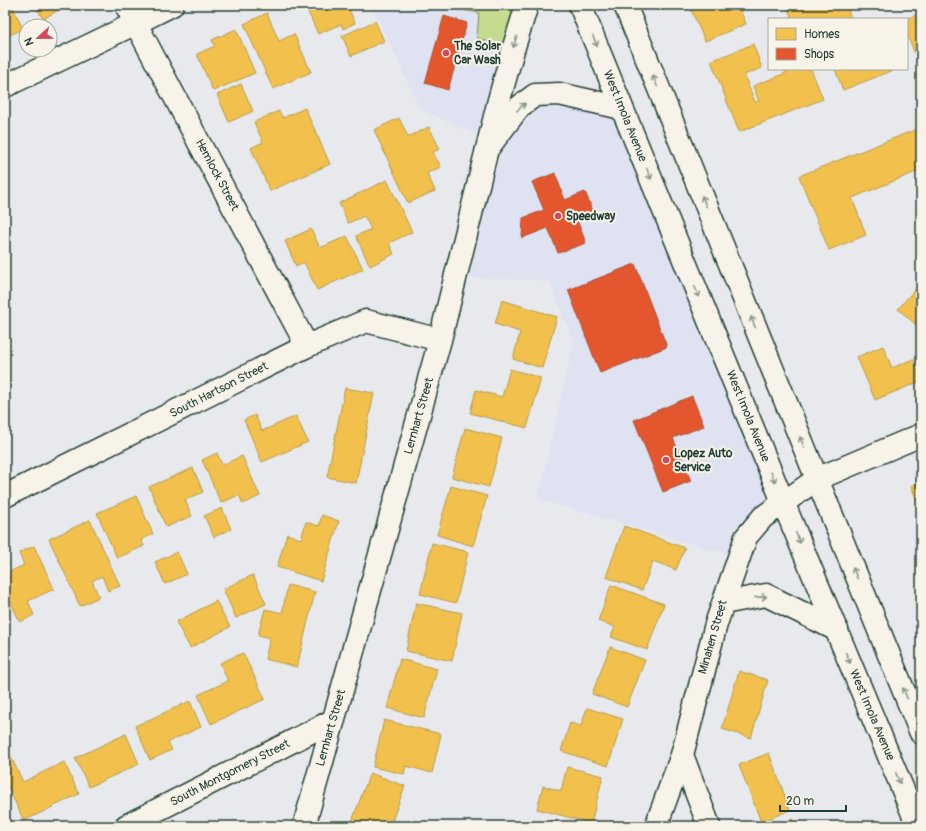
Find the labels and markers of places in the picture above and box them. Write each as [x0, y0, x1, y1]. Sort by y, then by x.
place label: The Solar Car Wash [453, 39, 502, 68]
marker: The Solar Car Wash [441, 48, 451, 58]
place label: Speedway [566, 209, 616, 224]
marker: Speedway [553, 211, 563, 221]
place label: Lopez Auto Service [674, 446, 733, 475]
marker: Lopez Auto Service [661, 455, 671, 465]

